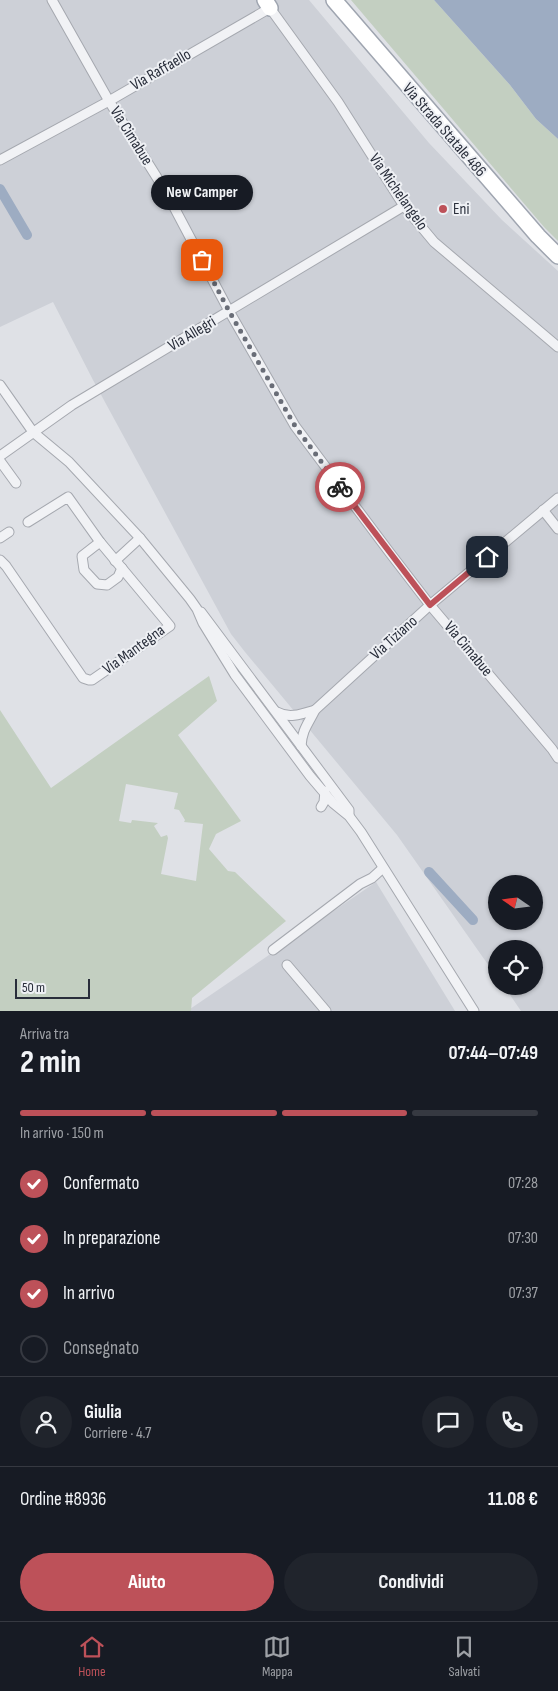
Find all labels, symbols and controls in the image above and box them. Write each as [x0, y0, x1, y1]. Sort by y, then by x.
street label: Via Raffaello [127, 45, 195, 95]
street label: Via Strada Statale 486 [398, 79, 490, 181]
street label: Via Cimabue [106, 103, 156, 169]
street label: Via Michelangelo [365, 150, 431, 234]
callout: New Camper [151, 175, 253, 210]
text: New Camper [166, 183, 238, 202]
place label: Eni [453, 200, 469, 219]
marker: Eni [437, 203, 449, 215]
pin [181, 239, 223, 281]
icon: bag [188, 246, 216, 274]
street label: Via Allegri [165, 312, 219, 356]
courier [315, 462, 365, 512]
icon: bike [326, 473, 354, 501]
pin [466, 536, 508, 578]
icon: home [473, 543, 501, 571]
street label: Via Tiziano [367, 612, 421, 664]
street label: Via Cimabue [440, 618, 496, 680]
street label: Via Mantegna [99, 621, 169, 679]
north arrow [488, 875, 542, 930]
map controls [488, 875, 543, 995]
button: locate [488, 940, 543, 995]
scale bar [15, 976, 90, 999]
text: 50 m [22, 979, 45, 996]
text: Arriva tra [20, 1025, 69, 1044]
text: 07:44–07:49 [448, 1042, 538, 1065]
text: 2 min [20, 1043, 81, 1082]
text: In arrivo · 150 m [20, 1124, 104, 1143]
icon: check [20, 1170, 48, 1198]
text: Confermato [63, 1172, 139, 1195]
text: 07:28 [508, 1174, 538, 1193]
icon: check [20, 1225, 48, 1253]
text: In preparazione [63, 1227, 160, 1250]
text: 07:30 [508, 1229, 538, 1248]
icon: check [20, 1280, 48, 1308]
text: In arrivo [63, 1282, 115, 1305]
text: 07:37 [508, 1284, 538, 1303]
text: Consegnato [63, 1337, 139, 1360]
button: person [20, 1396, 72, 1448]
button: chat [422, 1396, 474, 1448]
button: phone [486, 1396, 538, 1448]
text: Giulia [84, 1401, 122, 1424]
text: Corriere · 4.7 [84, 1424, 152, 1443]
text: Ordine #8936 [20, 1488, 106, 1511]
text: 11.08 € [488, 1488, 538, 1511]
button: Aiuto [20, 1553, 274, 1611]
button: Condividi [284, 1553, 538, 1611]
tab: Home [78, 1633, 106, 1680]
tab: Mappa [262, 1633, 293, 1680]
tab: Salvati [449, 1633, 480, 1680]

